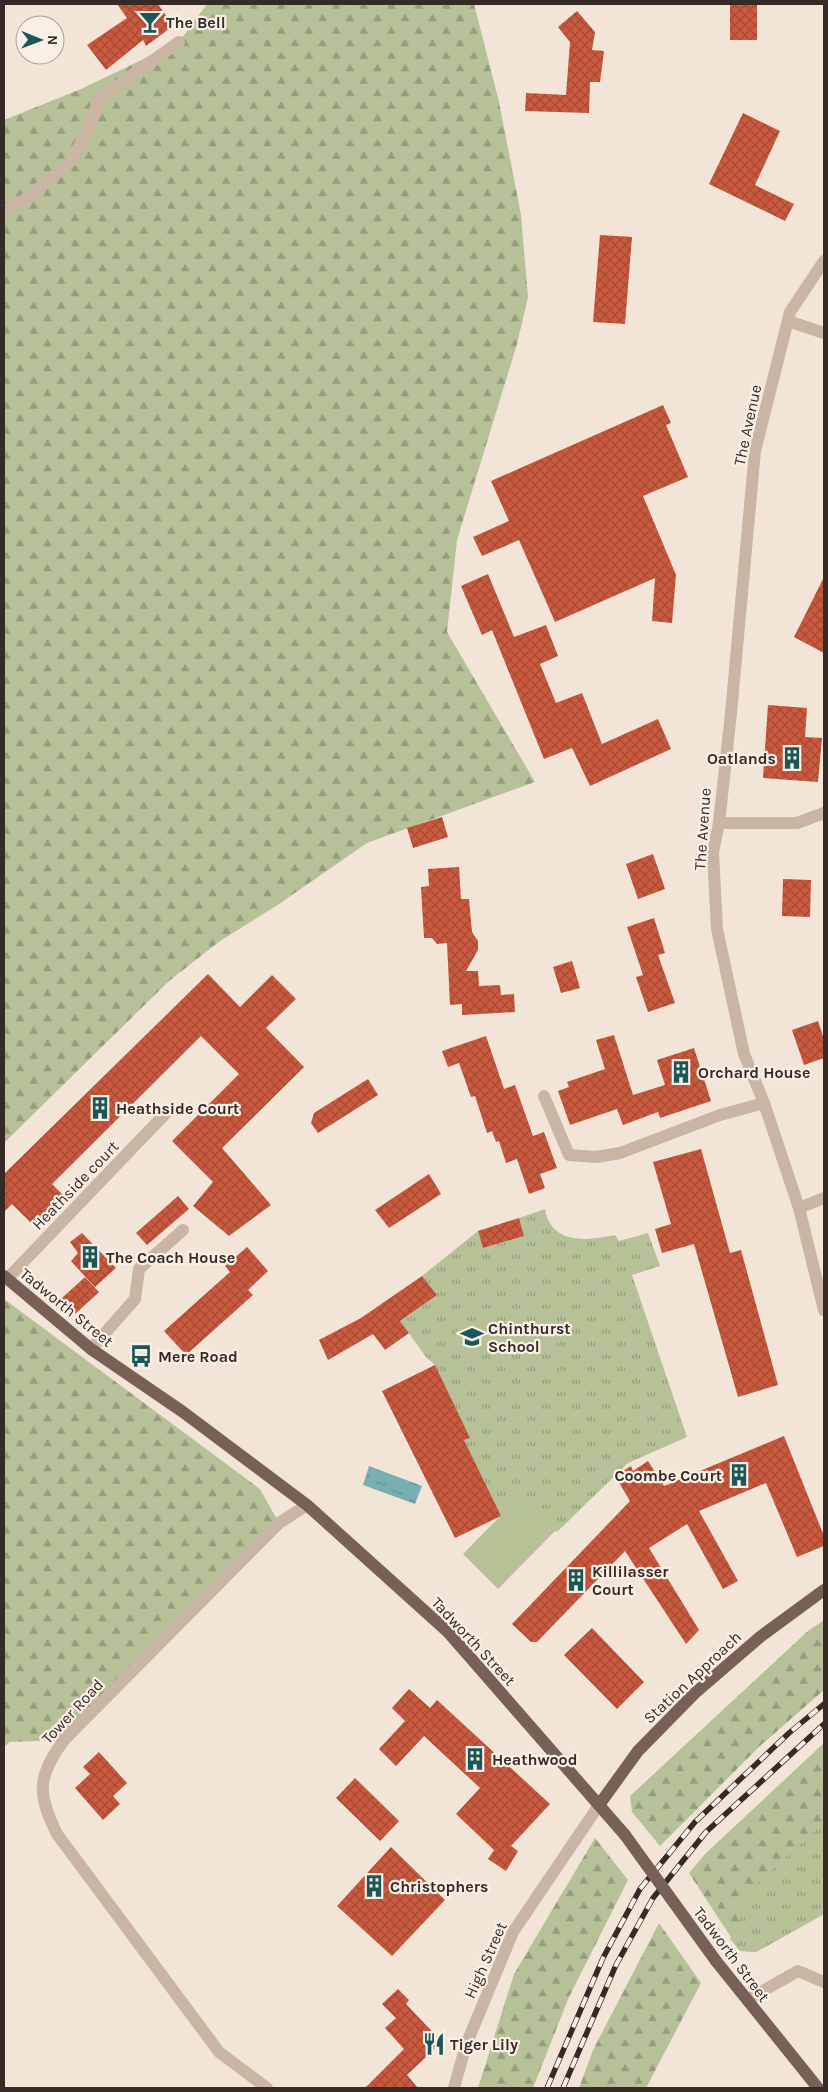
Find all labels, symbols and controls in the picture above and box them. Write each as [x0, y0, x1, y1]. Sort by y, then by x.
bar icon: The Bell [137, 9, 163, 35]
place label: The Bell [166, 13, 226, 32]
north arrow [15, 15, 65, 65]
text: N [44, 35, 61, 45]
street label: The Avenue [730, 383, 765, 467]
building icon: Oatlands [779, 745, 805, 771]
place label: Oatlands [707, 749, 776, 768]
street label: The Avenue [690, 787, 715, 871]
building icon: Orchard House [668, 1059, 694, 1085]
place label: Orchard House [698, 1063, 810, 1082]
building icon: Heathside Court [87, 1095, 113, 1121]
place label: Heathside Court [116, 1099, 239, 1118]
street label: Heathside court [28, 1137, 123, 1234]
building icon: The Coach House [77, 1244, 103, 1270]
place label: The Coach House [106, 1248, 235, 1267]
street label: Tadworth Street [16, 1264, 117, 1351]
place label: Chinthurst School [488, 1319, 571, 1356]
school or university icon: Chinthurst School [459, 1324, 485, 1350]
bus stop icon: Mere Road [128, 1343, 154, 1369]
place label: Mere Road [158, 1347, 238, 1366]
building icon: Coombe Court [726, 1462, 752, 1488]
place label: Coombe Court [614, 1466, 722, 1485]
place label: Killilasser Court [592, 1562, 669, 1599]
building icon: Killilasser Court [563, 1567, 589, 1593]
street label: Tadworth Street [428, 1593, 520, 1690]
street label: Station Approach [640, 1627, 745, 1727]
street label: Tower Road [38, 1675, 107, 1748]
building icon: Heathwood [462, 1746, 488, 1772]
place label: Heathwood [492, 1750, 577, 1769]
building icon: Christophers [361, 1873, 387, 1899]
place label: Christophers [390, 1877, 488, 1896]
street label: Tadworth Street [690, 1903, 774, 2006]
street label: High Street [460, 1919, 511, 2001]
restaurant icon: Tiger Lily [421, 2031, 447, 2057]
place label: Tiger Lily [450, 2035, 518, 2054]

